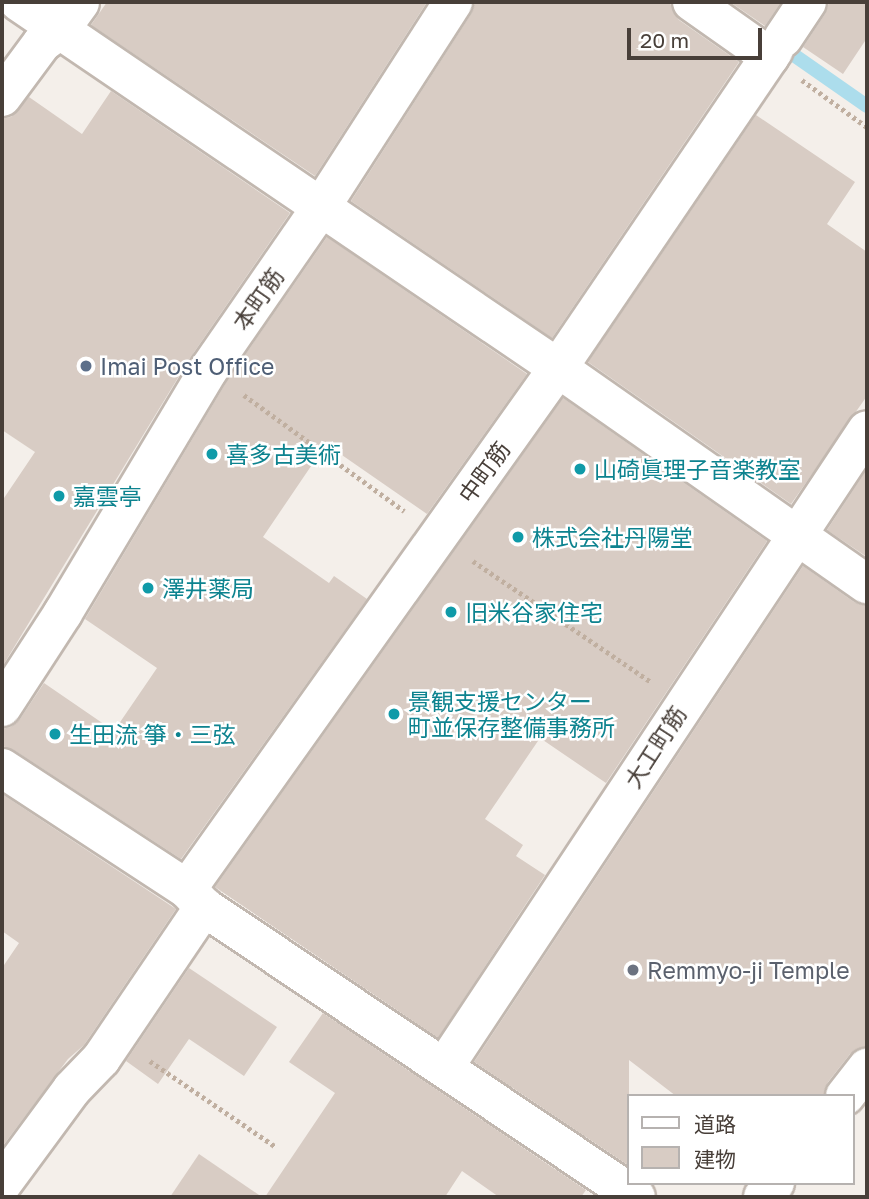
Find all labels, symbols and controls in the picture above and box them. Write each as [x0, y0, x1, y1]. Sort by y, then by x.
scale bar [631, 14, 766, 58]
text: 20 m [640, 27, 689, 53]
street label: 本町筋 [227, 263, 289, 335]
place label: Imai Post Office [100, 352, 274, 380]
marker: Imai Post Office [78, 358, 94, 374]
street label: 中町筋 [453, 436, 515, 508]
place label: 喜多古美術 [226, 440, 341, 468]
marker: 喜多古美術 [204, 446, 220, 462]
place label: 山碕眞理子音楽教室 [594, 455, 801, 483]
marker: 山碕眞理子音楽教室 [572, 461, 588, 477]
place label: 嘉雲亭 [73, 482, 142, 510]
marker: 嘉雲亭 [51, 488, 67, 504]
place label: 株式会社丹陽堂 [532, 523, 693, 551]
marker: 株式会社丹陽堂 [510, 529, 526, 545]
place label: 澤井薬局 [162, 574, 254, 602]
marker: 澤井薬局 [140, 580, 156, 596]
place label: 旧米谷家住宅 [465, 598, 603, 626]
marker: 旧米谷家住宅 [443, 604, 459, 620]
place label: 景観支援センター 町並保存整備事務所 [408, 687, 615, 741]
street label: 大工町筋 [618, 701, 692, 793]
marker: 景観支援センター 町並保存整備事務所 [386, 706, 402, 722]
place label: 生田流 箏・三弦 [69, 720, 236, 748]
marker: 生田流 箏・三弦 [47, 726, 63, 742]
place label: Remmyo-ji Temple [647, 956, 850, 984]
marker: Remmyo-ji Temple [625, 962, 641, 978]
legend [628, 1094, 855, 1185]
text: 道路 [694, 1111, 736, 1137]
text: 建物 [694, 1146, 736, 1172]

